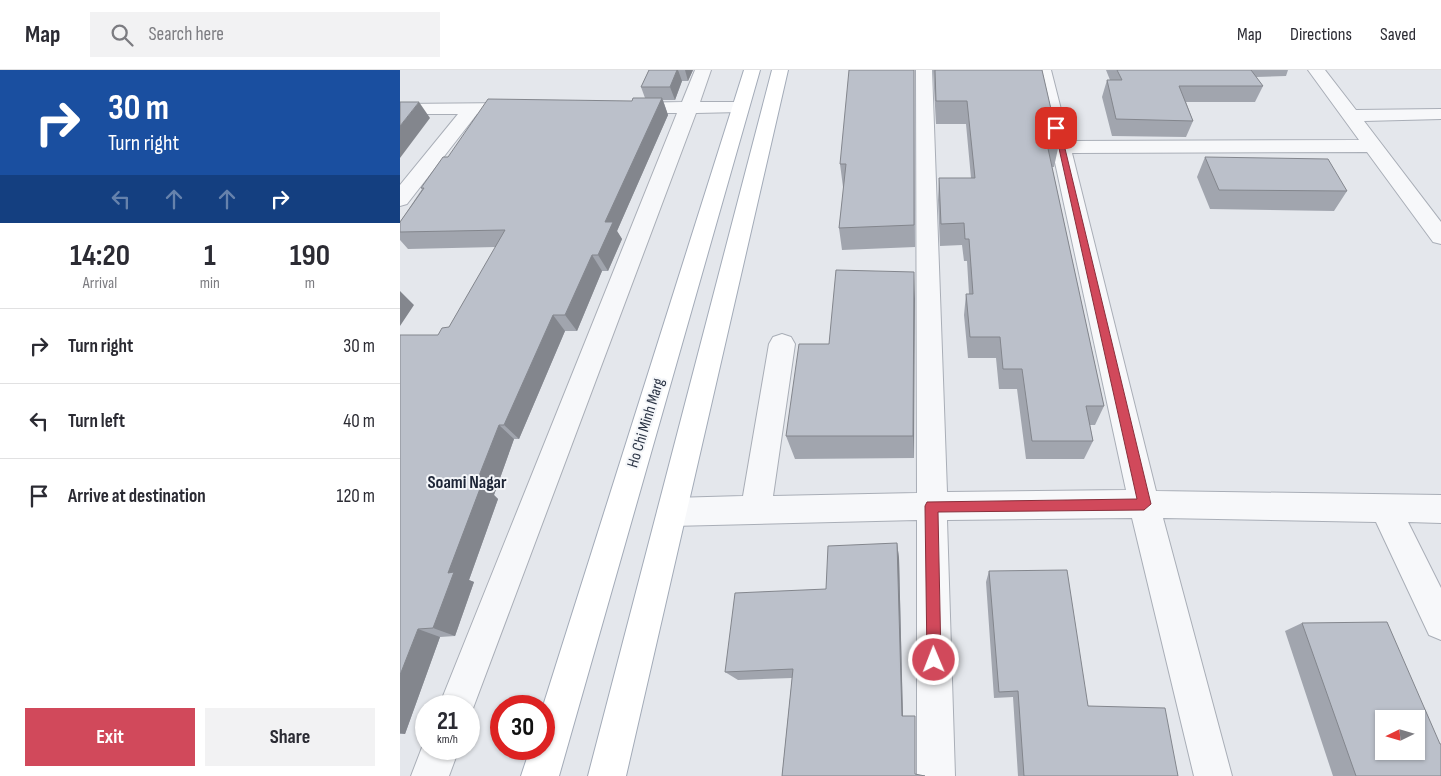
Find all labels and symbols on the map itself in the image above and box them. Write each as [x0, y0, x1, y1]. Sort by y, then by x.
pin [1035, 107, 1077, 149]
street label: Ho Chi Minh Marg [623, 376, 669, 470]
district label: Soami Nagar [427, 472, 507, 493]
position arrow [907, 633, 959, 685]
speed limit sign: 30 [490, 695, 555, 760]
north arrow [1375, 710, 1425, 760]

